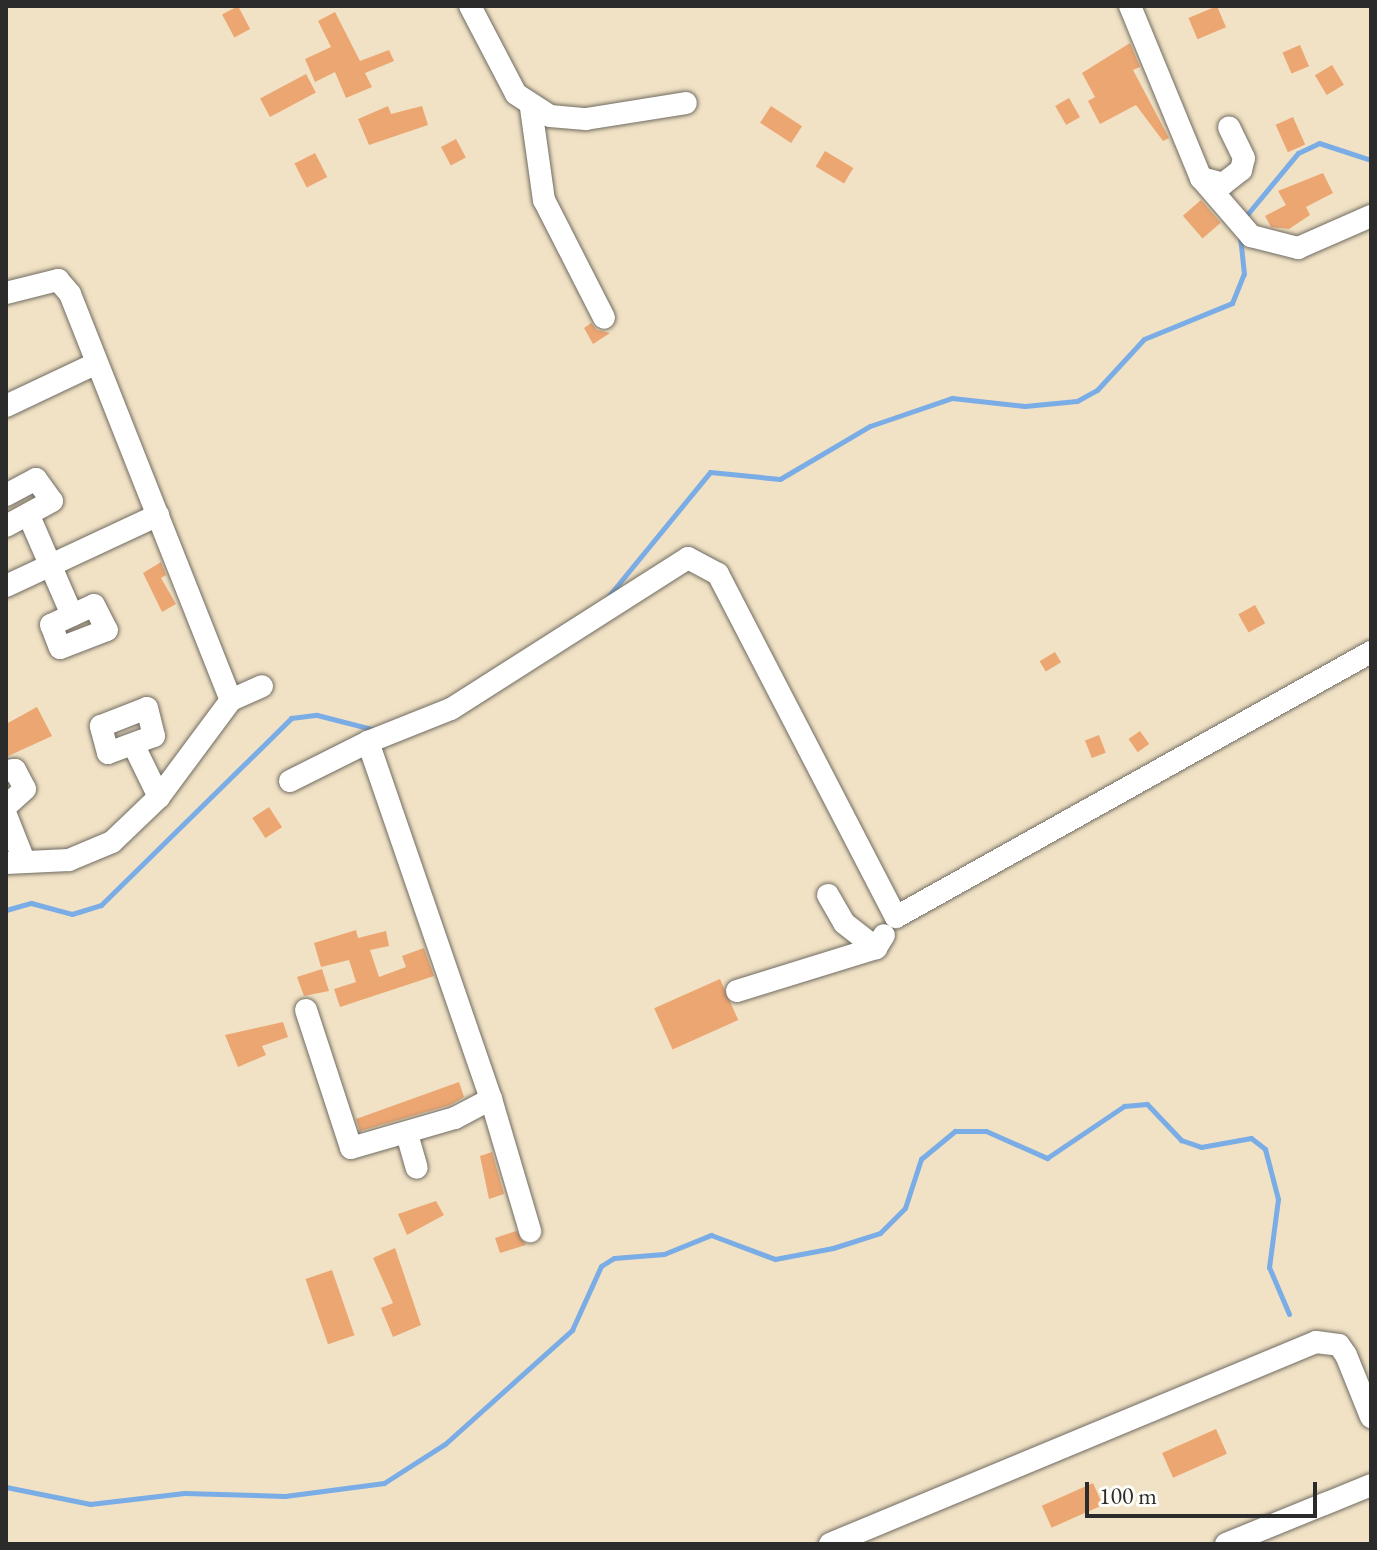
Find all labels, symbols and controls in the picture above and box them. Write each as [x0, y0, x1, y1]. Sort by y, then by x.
scale bar [1089, 1466, 1321, 1516]
text: 100 m [1099, 1480, 1157, 1511]

